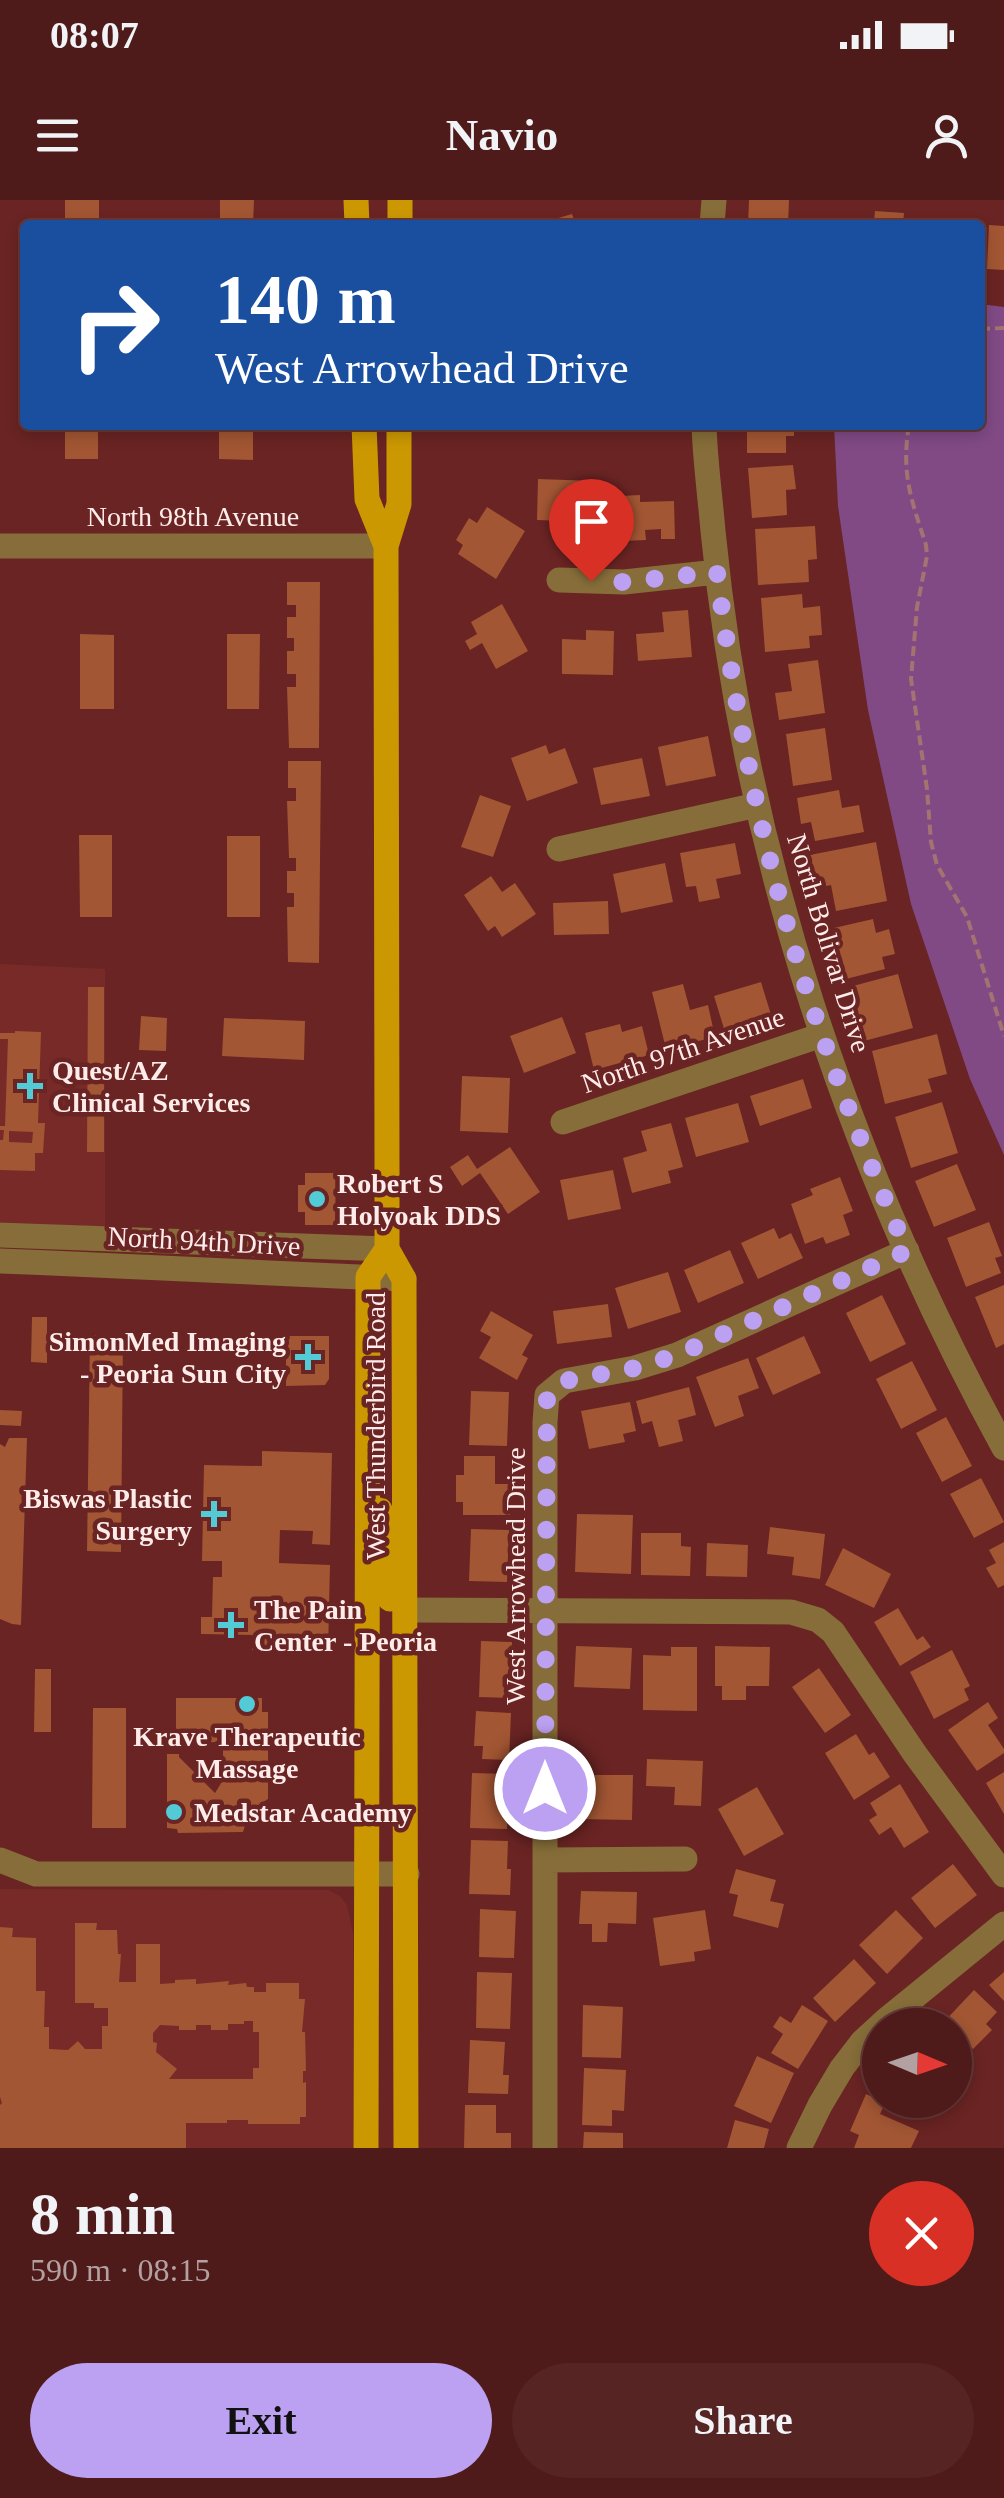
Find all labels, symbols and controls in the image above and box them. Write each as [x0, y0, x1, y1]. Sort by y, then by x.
text: 08:07 [50, 14, 139, 56]
icon: menu [30, 108, 85, 163]
icon: person [919, 108, 974, 163]
text: Navio [446, 110, 558, 160]
icon: right [50, 260, 180, 390]
text: 140 m [215, 261, 396, 338]
text: West Arrowhead Drive [215, 343, 629, 393]
pin [549, 479, 634, 582]
icon: arrive [564, 494, 619, 549]
street label: North 98th Avenue [87, 501, 299, 532]
street label: North Bolivar Drive [781, 830, 877, 1056]
street label: North 97th Avenue [577, 1001, 789, 1099]
place label: Quest/AZ Clinical Services [52, 1055, 250, 1118]
marker: Quest/AZ Clinical Services [17, 1073, 43, 1099]
place label: Robert S Holyoak DDS [337, 1168, 501, 1231]
marker: Robert S Holyoak DDS [306, 1188, 328, 1210]
street label: North 94th Drive [107, 1220, 301, 1262]
street label: West Thunderbird Road [360, 1292, 391, 1560]
place label: SimonMed Imaging - Peoria Sun City [49, 1326, 286, 1389]
marker: SimonMed Imaging - Peoria Sun City [295, 1344, 321, 1370]
street label: West Arrowhead Drive [500, 1447, 531, 1705]
place label: Biswas Plastic Surgery [23, 1483, 192, 1546]
marker: Biswas Plastic Surgery [201, 1501, 227, 1527]
place label: The Pain Center - Peoria [254, 1594, 437, 1657]
marker: The Pain Center - Peoria [218, 1612, 244, 1638]
marker: Krave Therapeutic Massage [236, 1693, 258, 1715]
place label: Krave Therapeutic Massage [133, 1721, 361, 1784]
position arrow [493, 1737, 597, 1841]
place label: Medstar Academy [194, 1797, 412, 1828]
marker: Medstar Academy [163, 1801, 185, 1823]
north arrow [862, 2008, 972, 2118]
map controls [862, 2008, 972, 2118]
text: 8 min [30, 2181, 175, 2247]
button: close [869, 2181, 974, 2286]
text: 590 m · 08:15 [30, 2252, 210, 2288]
button: Exit [30, 2363, 492, 2478]
button: Share [512, 2363, 974, 2478]

